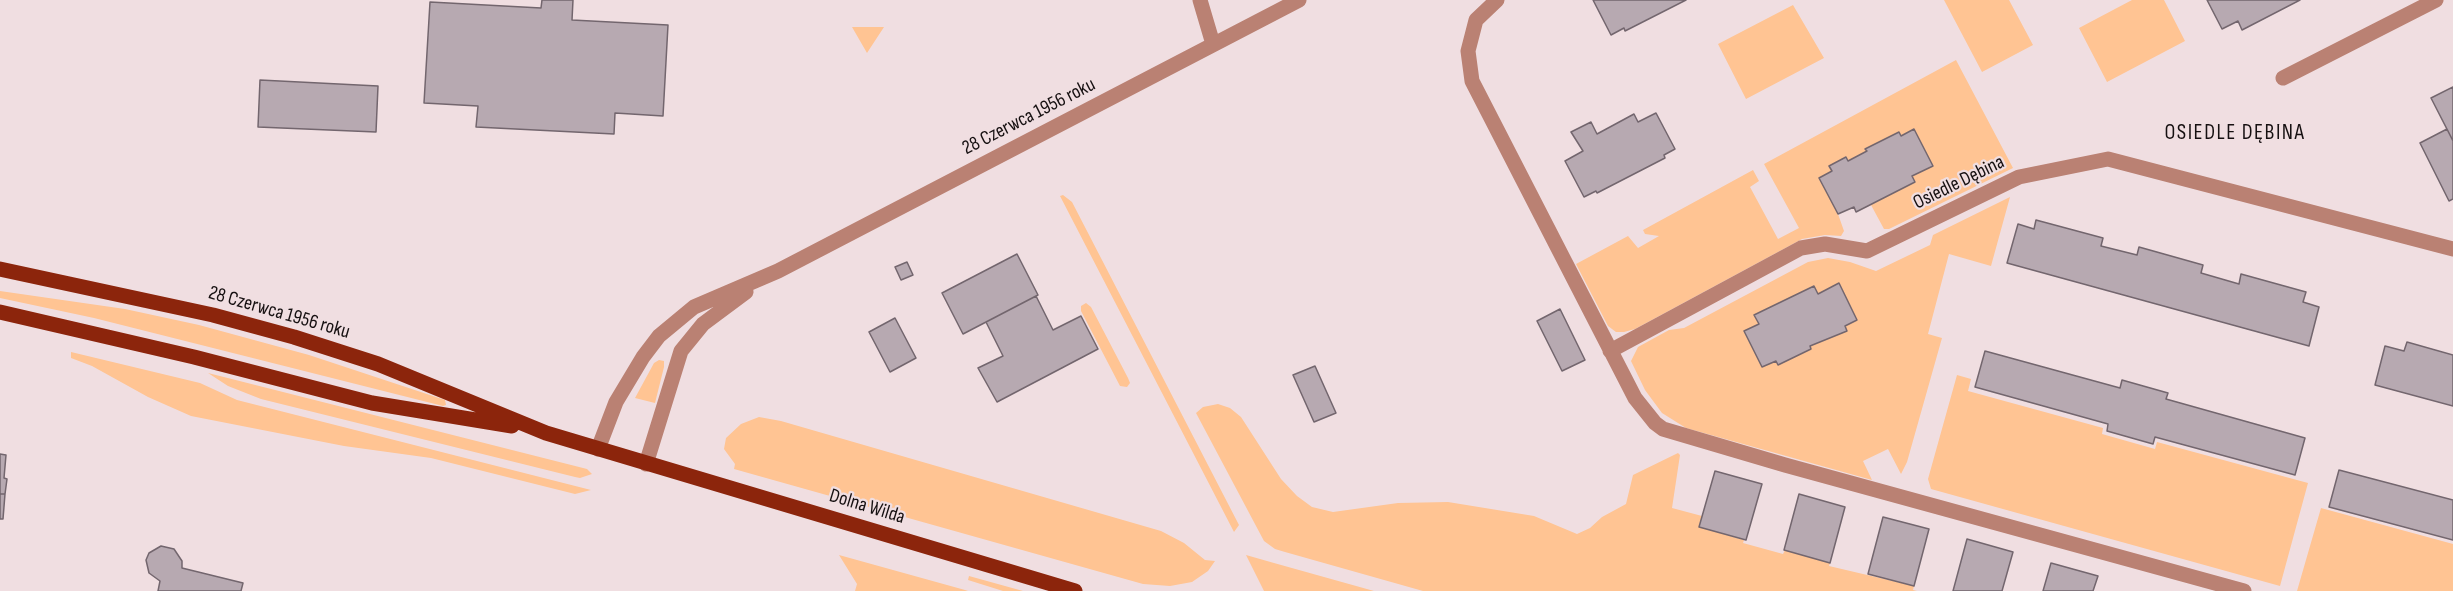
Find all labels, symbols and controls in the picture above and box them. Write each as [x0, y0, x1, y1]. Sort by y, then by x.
street label: 28 Czerwca 1956 roku [958, 73, 1100, 161]
district label: OSIEDLE DĘBINA [2165, 120, 2305, 146]
street label: Osiedle Dębina [1910, 151, 2008, 215]
street label: 28 Czerwca 1956 roku [205, 281, 353, 345]
street label: Dolna Wilda [826, 484, 908, 530]

